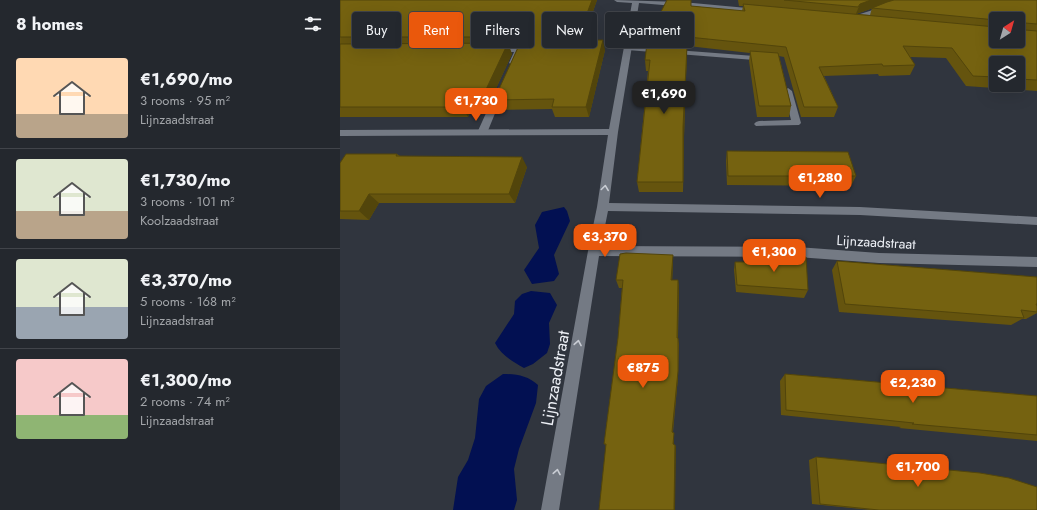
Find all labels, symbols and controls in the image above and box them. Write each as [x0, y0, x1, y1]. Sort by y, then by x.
text: 8 homes [16, 12, 83, 36]
chip: Buy [352, 12, 401, 48]
chip: Rent [409, 12, 463, 48]
chip: Filters [471, 12, 534, 48]
chip: New [542, 12, 597, 48]
chip: Apartment [605, 12, 694, 48]
north arrow [989, 12, 1025, 48]
map controls [989, 12, 1025, 92]
icon: filters [302, 13, 324, 35]
button: layers [989, 56, 1025, 92]
text: €1,690/mo [140, 67, 232, 91]
icon: home [48, 74, 96, 122]
pin: €1,690 [631, 81, 697, 115]
text: €1,690 [641, 84, 687, 103]
pin: €1,730 [443, 88, 509, 122]
text: 3 rooms · 95 m² [140, 91, 230, 110]
text: €1,730 [454, 91, 498, 110]
text: Lijnzaadstraat [140, 110, 214, 129]
pin: €1,280 [787, 165, 853, 199]
text: €1,730/mo [140, 168, 230, 192]
text: €1,280 [798, 168, 842, 187]
icon: home [48, 175, 96, 223]
one-way arrow [600, 185, 609, 191]
text: 3 rooms · 101 m² [140, 192, 235, 211]
text: Koolzaadstraat [140, 211, 218, 230]
pin: €3,370 [572, 224, 638, 258]
text: €3,370 [583, 227, 627, 246]
street label: Lijnzaadstraat [836, 230, 917, 254]
pin: €1,300 [741, 239, 807, 273]
text: €1,300 [752, 242, 796, 261]
text: €3,370/mo [140, 268, 232, 292]
icon: home [48, 275, 96, 323]
text: 5 rooms · 168 m² [140, 292, 236, 311]
text: Lijnzaadstraat [140, 311, 214, 330]
street label: Lijnzaadstraat [535, 328, 575, 428]
one-way arrow [573, 340, 582, 346]
pin: €875 [619, 355, 667, 389]
text: €875 [627, 358, 659, 377]
text: €1,300/mo [140, 368, 231, 392]
pin: €2,230 [880, 370, 946, 404]
text: €2,230 [890, 373, 936, 392]
icon: home [48, 375, 96, 423]
text: 2 rooms · 74 m² [140, 392, 230, 411]
text: Lijnzaadstraat [140, 411, 214, 430]
pin: €1,700 [885, 454, 951, 488]
text: €1,700 [896, 457, 940, 476]
one-way arrow [552, 468, 560, 475]

